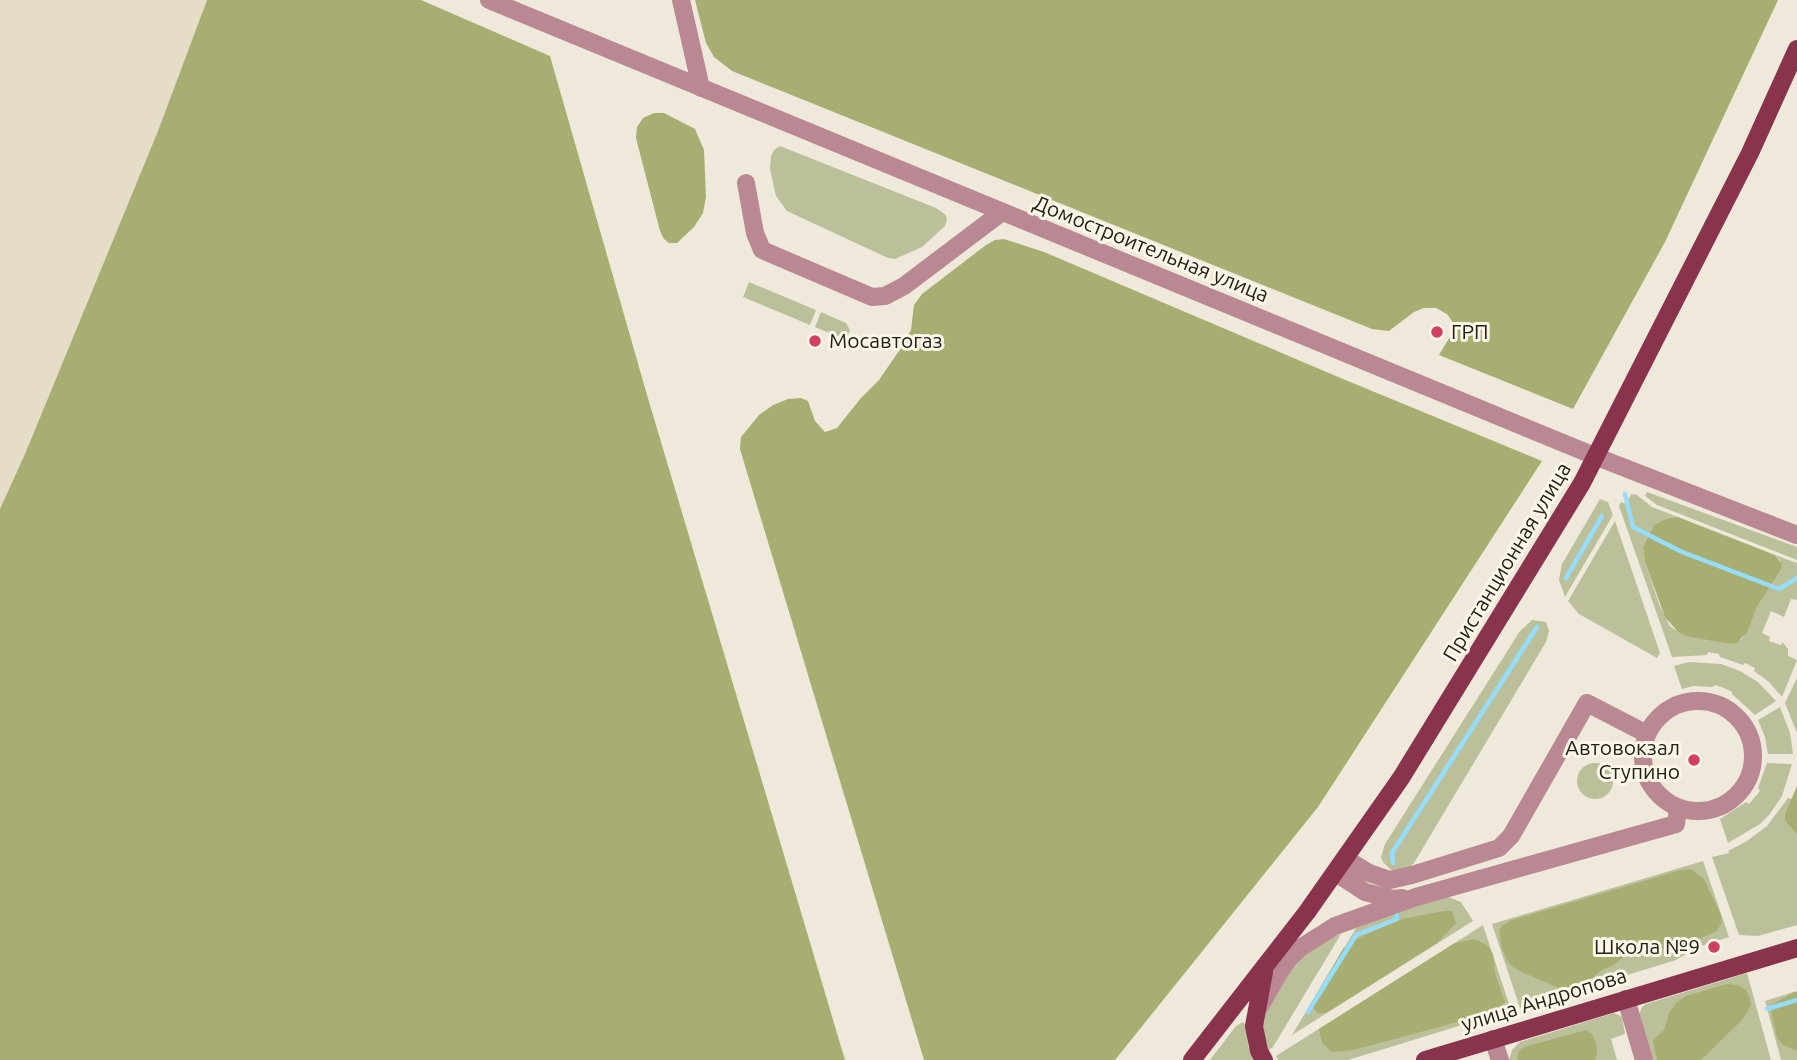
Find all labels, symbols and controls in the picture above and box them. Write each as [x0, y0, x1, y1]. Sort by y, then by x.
street label: Домостроительная улица [1030, 190, 1272, 308]
place label: ГРП [1451, 319, 1488, 345]
marker: ГРП [1429, 324, 1445, 340]
place label: Мосавтогаз [829, 328, 943, 354]
marker: Мосавтогаз [807, 333, 823, 349]
street label: Пристанционная улица [1438, 458, 1576, 666]
place label: Автовокзал Ступино [1565, 735, 1680, 785]
marker: Автовокзал Ступино [1686, 752, 1702, 768]
place label: Школа №9 [1594, 934, 1700, 960]
marker: Школа №9 [1706, 939, 1722, 955]
street label: улица Андропова [1458, 963, 1630, 1037]

